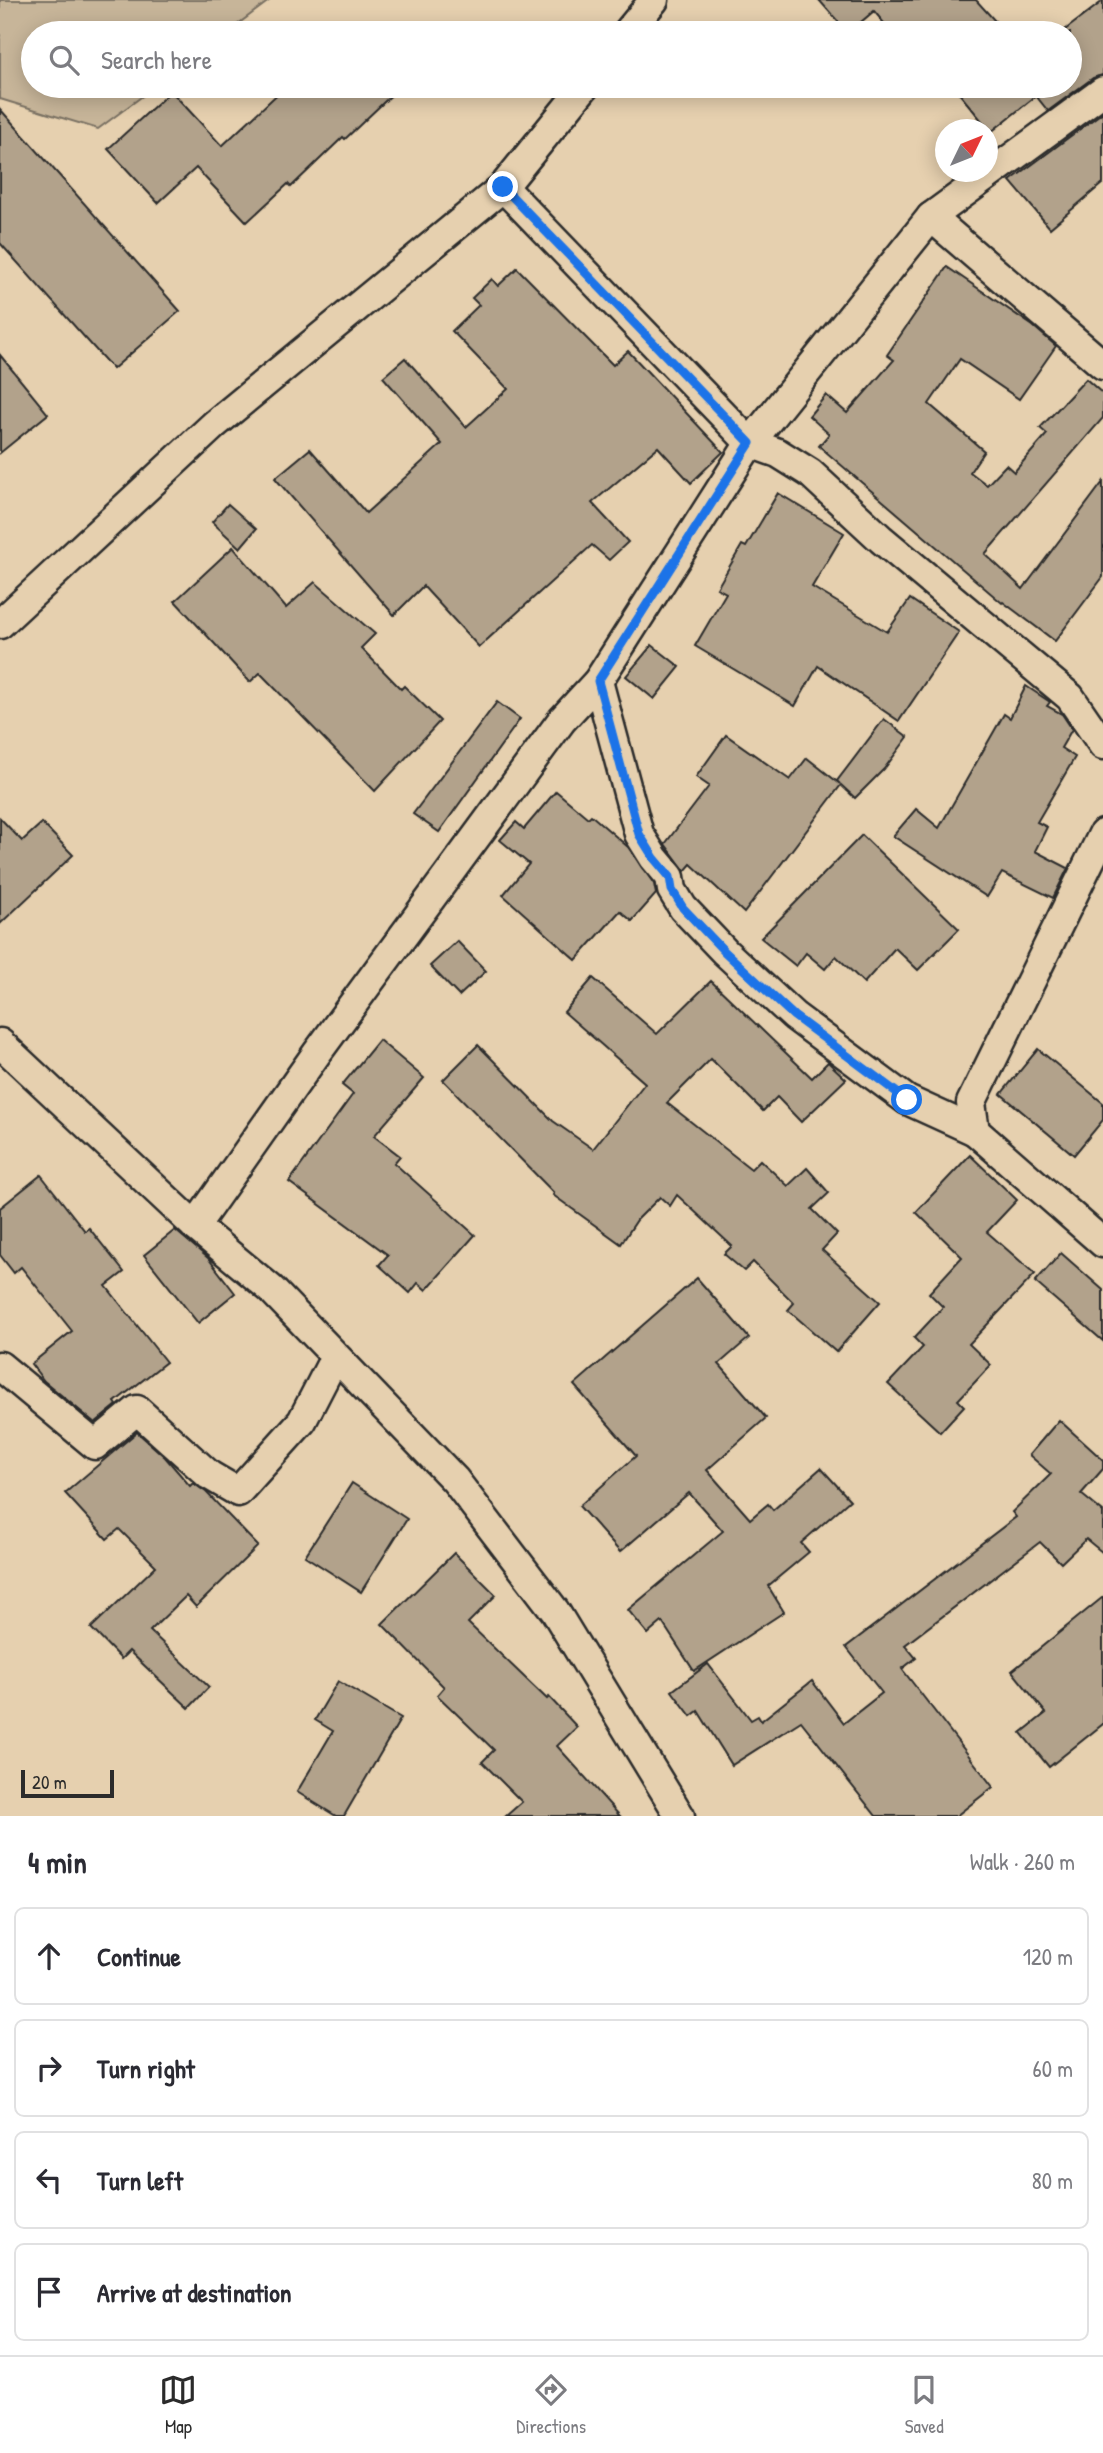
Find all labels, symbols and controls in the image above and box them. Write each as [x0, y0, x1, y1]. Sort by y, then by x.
search box [21, 21, 1082, 98]
icon: search [45, 41, 83, 79]
text: Search here [101, 42, 212, 77]
north arrow [935, 119, 998, 182]
route end [487, 171, 518, 202]
route start [891, 1084, 922, 1115]
scale bar [21, 1767, 114, 1799]
text: 20 m [32, 1769, 67, 1795]
text: 4 min [28, 1842, 87, 1882]
text: Walk · 260 m [970, 1846, 1075, 1877]
icon: ahead [30, 1937, 68, 1975]
text: Continue [97, 1939, 181, 1974]
text: 120 m [1023, 1941, 1073, 1972]
icon: right [30, 2049, 68, 2087]
text: Turn right [97, 2051, 195, 2086]
text: 60 m [1033, 2053, 1073, 2084]
icon: left [30, 2161, 68, 2199]
text: Turn left [97, 2163, 183, 2198]
text: 80 m [1032, 2165, 1073, 2196]
icon: arrive [30, 2273, 68, 2311]
text: Arrive at destination [97, 2275, 292, 2310]
tab: Map [159, 2371, 197, 2439]
tab: Directions [516, 2371, 586, 2439]
tab: Saved [905, 2371, 944, 2439]

